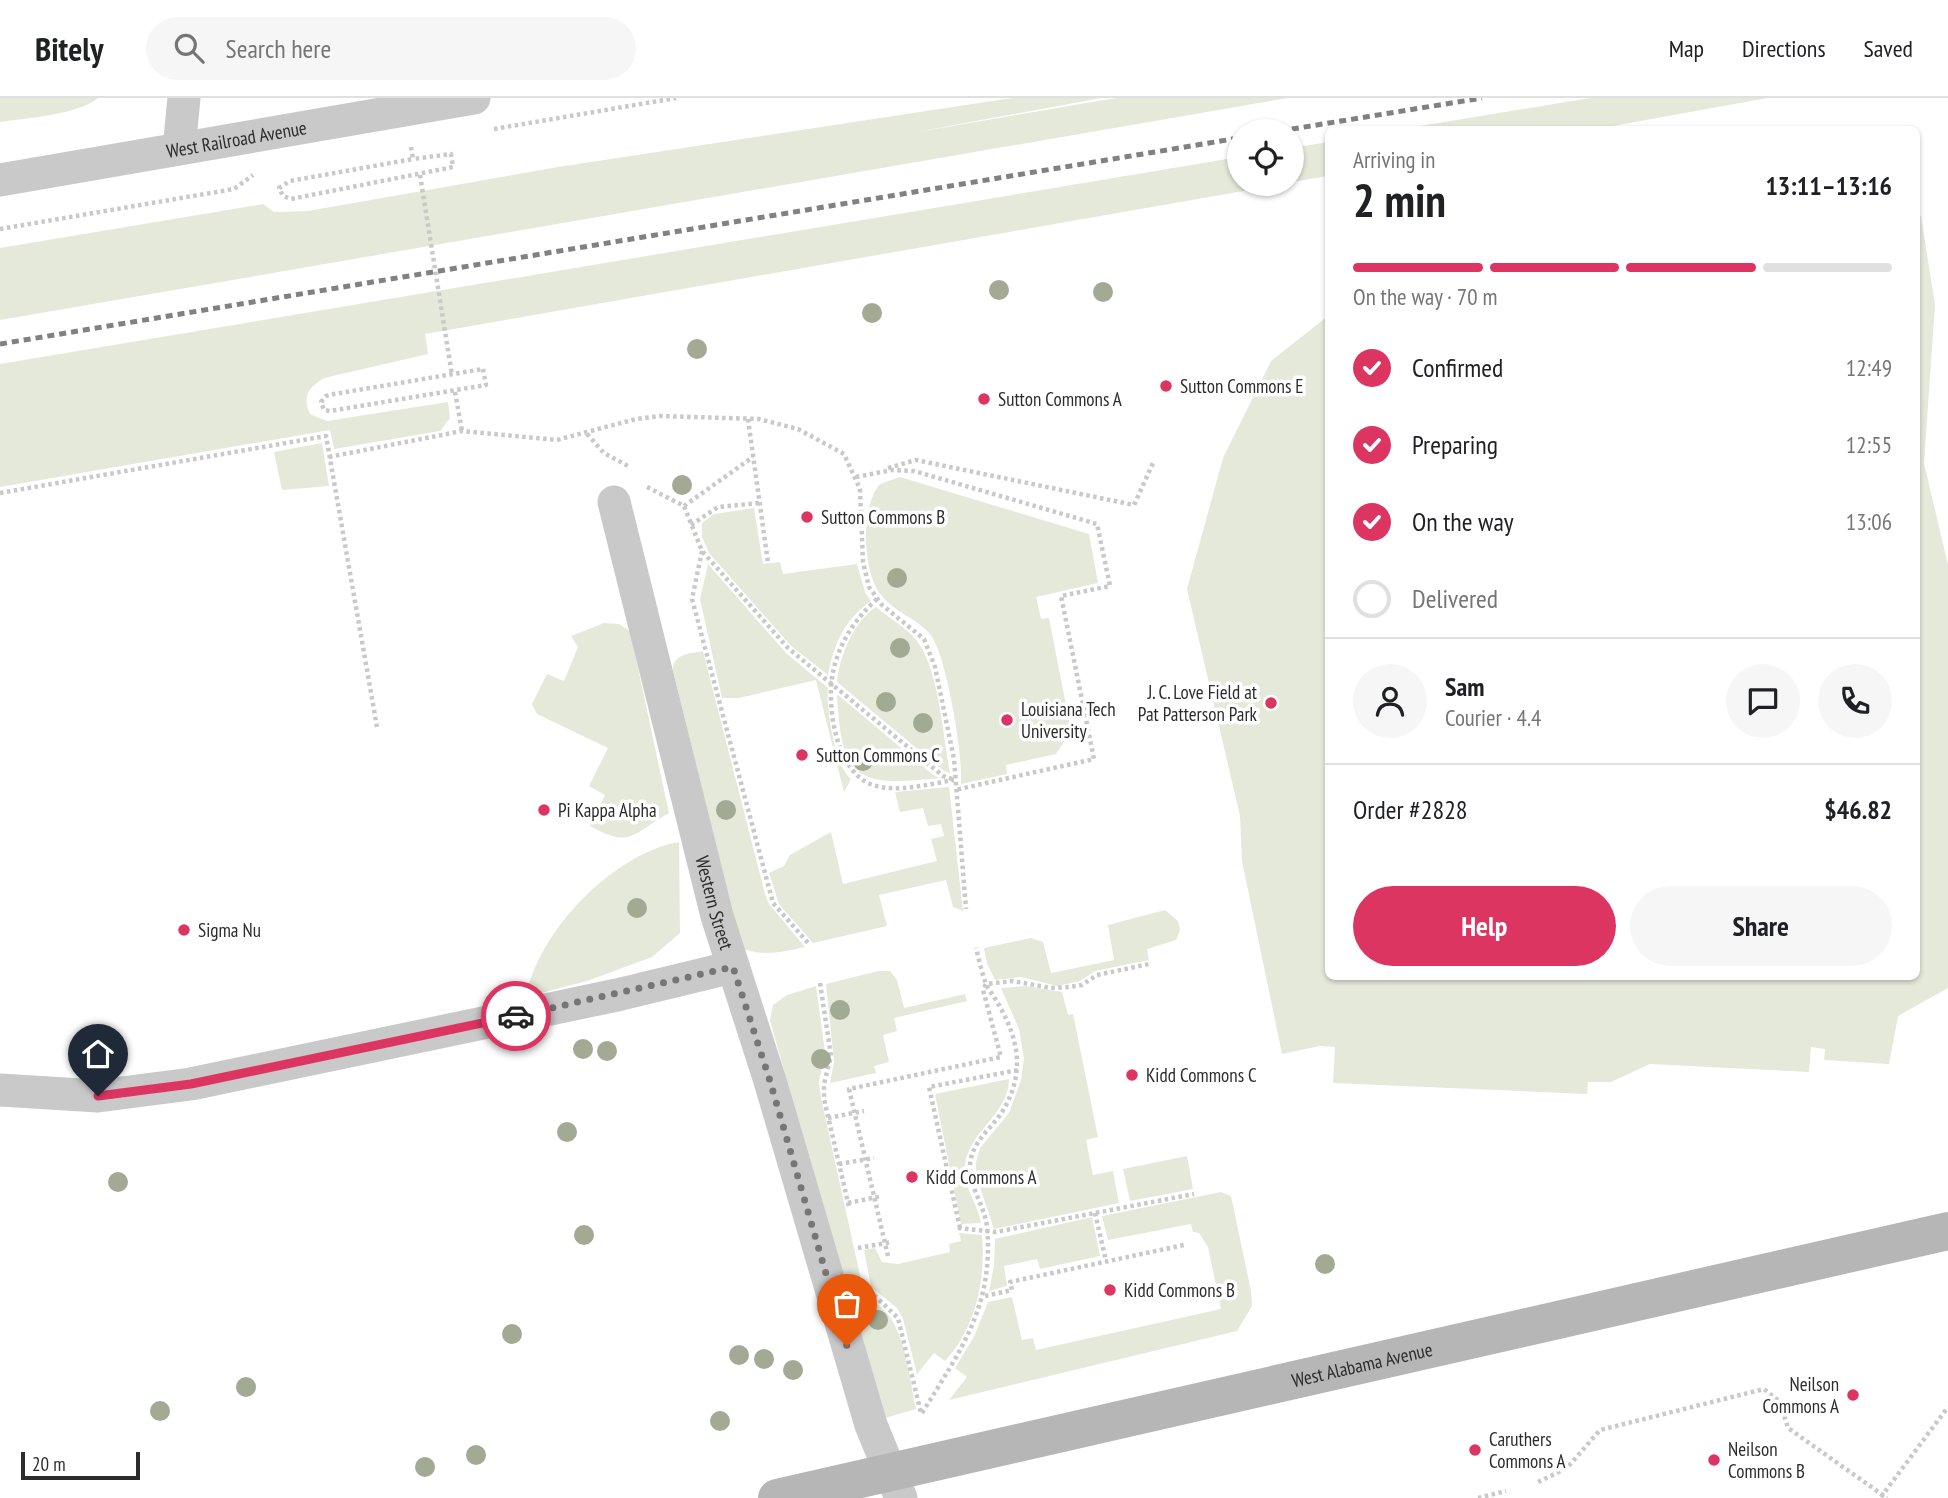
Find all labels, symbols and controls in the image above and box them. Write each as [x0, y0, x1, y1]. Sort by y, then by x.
search box [146, 17, 636, 80]
text: Bitely [35, 27, 104, 70]
icon: search [170, 29, 208, 67]
text: Search here [226, 32, 331, 65]
text: Map [1669, 33, 1704, 64]
text: Directions [1742, 33, 1826, 64]
text: Saved [1864, 33, 1913, 64]
street label: West Railroad Avenue [165, 115, 309, 163]
map controls [1227, 119, 1304, 196]
button: locate [1227, 119, 1304, 196]
text: Arriving in [1353, 145, 1435, 174]
text: 13:11–13:16 [1765, 169, 1892, 202]
text: 2 min [1353, 170, 1446, 230]
text: On the way · 70 m [1353, 282, 1497, 311]
icon: check [1353, 349, 1391, 387]
text: Confirmed [1412, 351, 1503, 384]
text: 12:49 [1846, 353, 1892, 382]
place label: Sutton Commons E [1180, 374, 1304, 398]
marker: Sutton Commons E [1158, 378, 1174, 394]
place label: Sutton Commons A [998, 387, 1122, 411]
marker: Sutton Commons A [976, 391, 992, 407]
icon: check [1353, 426, 1391, 464]
text: Preparing [1412, 428, 1498, 461]
text: 12:55 [1846, 430, 1892, 459]
icon: check [1353, 503, 1391, 541]
place label: Sutton Commons B [821, 505, 945, 529]
text: On the way [1412, 505, 1514, 538]
text: 13:06 [1846, 507, 1892, 536]
marker: Sutton Commons B [799, 509, 815, 525]
text: Delivered [1412, 582, 1498, 615]
button: person [1353, 664, 1427, 738]
button: chat [1726, 664, 1800, 738]
button: phone [1818, 664, 1892, 738]
text: Sam [1445, 670, 1484, 703]
place label: J. C. Love Field at Pat Patterson Park [1138, 680, 1258, 726]
marker: J. C. Love Field at Pat Patterson Park [1263, 695, 1279, 711]
place label: Louisiana Tech University [1021, 697, 1116, 743]
text: Courier · 4.4 [1445, 703, 1541, 732]
marker: Louisiana Tech University [999, 712, 1015, 728]
place label: Sutton Commons C [816, 743, 940, 767]
marker: Sutton Commons C [794, 747, 810, 763]
text: Order #2828 [1353, 793, 1468, 826]
text: $46.82 [1824, 793, 1892, 826]
place label: Pi Kappa Alpha [558, 798, 657, 822]
marker: Pi Kappa Alpha [536, 802, 552, 818]
street label: Western Street [690, 853, 739, 953]
button: Help [1353, 886, 1616, 966]
button: Share [1630, 886, 1892, 966]
place label: Sigma Nu [198, 918, 261, 942]
marker: Sigma Nu [176, 922, 192, 938]
courier [481, 981, 551, 1051]
icon: car [497, 997, 535, 1035]
pin [68, 1024, 128, 1096]
icon: home [79, 1035, 117, 1073]
place label: Kidd Commons C [1146, 1063, 1257, 1087]
marker: Kidd Commons C [1124, 1067, 1140, 1083]
place label: Kidd Commons A [926, 1165, 1037, 1189]
marker: Kidd Commons A [904, 1169, 920, 1185]
pin [817, 1274, 877, 1346]
place label: Kidd Commons B [1124, 1278, 1235, 1302]
marker: Kidd Commons B [1102, 1282, 1118, 1298]
icon: bag [828, 1285, 866, 1323]
street label: West Alabama Avenue [1289, 1337, 1435, 1392]
place label: Neilson Commons A [1762, 1372, 1839, 1418]
marker: Neilson Commons A [1845, 1387, 1861, 1403]
place label: Caruthers Commons A [1489, 1427, 1566, 1473]
place label: Neilson Commons B [1728, 1437, 1805, 1483]
marker: Caruthers Commons A [1467, 1442, 1483, 1458]
scale bar [21, 1449, 140, 1481]
text: 20 m [32, 1452, 66, 1476]
marker: Neilson Commons B [1706, 1452, 1722, 1468]

